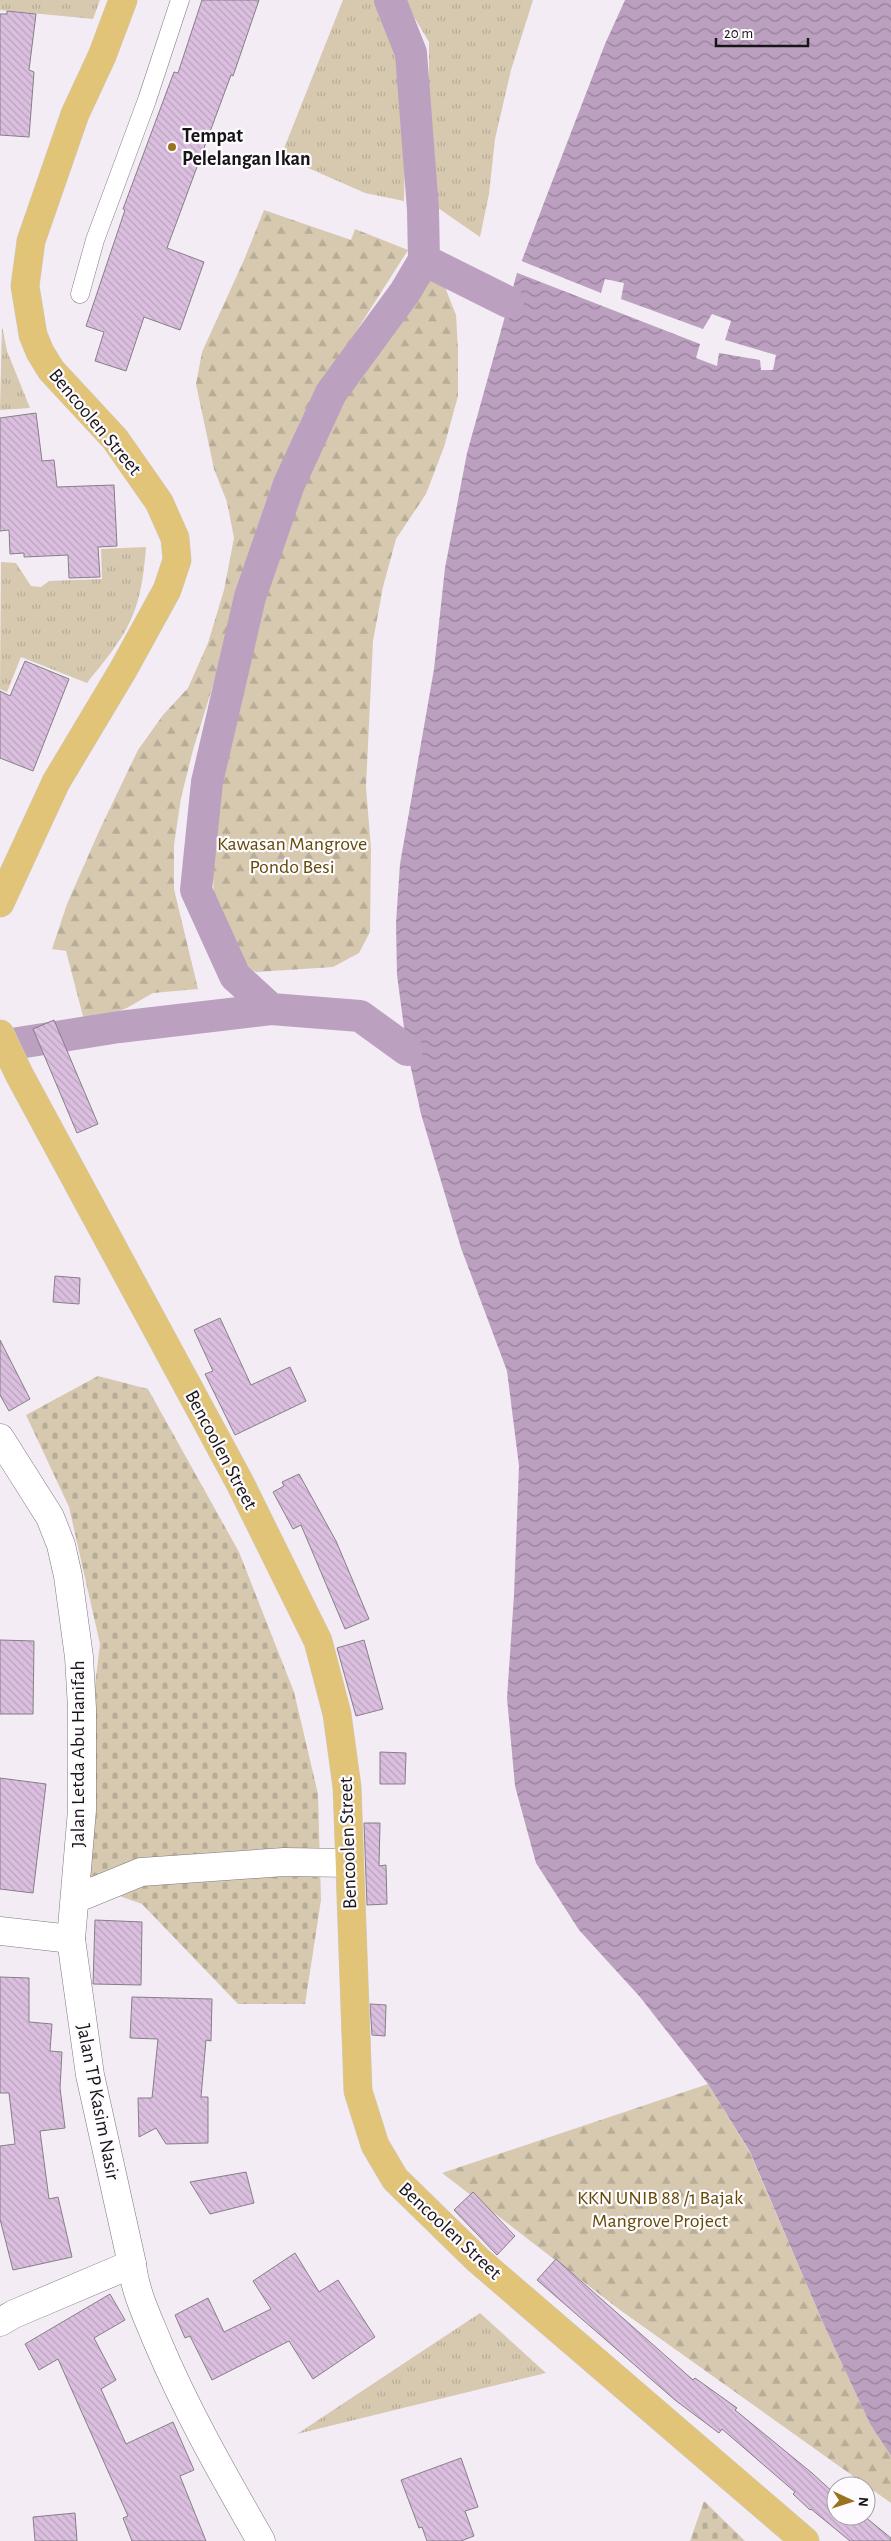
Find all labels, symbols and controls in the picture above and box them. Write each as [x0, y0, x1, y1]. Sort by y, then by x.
scale bar [716, 15, 808, 47]
text: 20 m [724, 26, 753, 41]
place label: Tempat Pelelangan Ikan [182, 126, 311, 169]
marker: Tempat Pelelangan Ikan [166, 141, 178, 153]
street label: Bencoolen Street [45, 365, 146, 480]
park label: Kawasan Mangrove Pondo Besi [217, 834, 367, 877]
street label: Bencoolen Street [181, 1387, 261, 1514]
street label: Jalan Letda Abu Hanifah [68, 1660, 88, 1848]
street label: Bencoolen Street [336, 1776, 360, 1909]
street label: Jalan TP Kasim Nasir [73, 2022, 123, 2182]
street label: Bencoolen Street [395, 2179, 506, 2284]
park label: KKN UNIB 88 /1 Bajak Mangrove Project [577, 2188, 743, 2231]
north arrow [826, 2476, 876, 2526]
text: N [856, 2496, 870, 2507]

